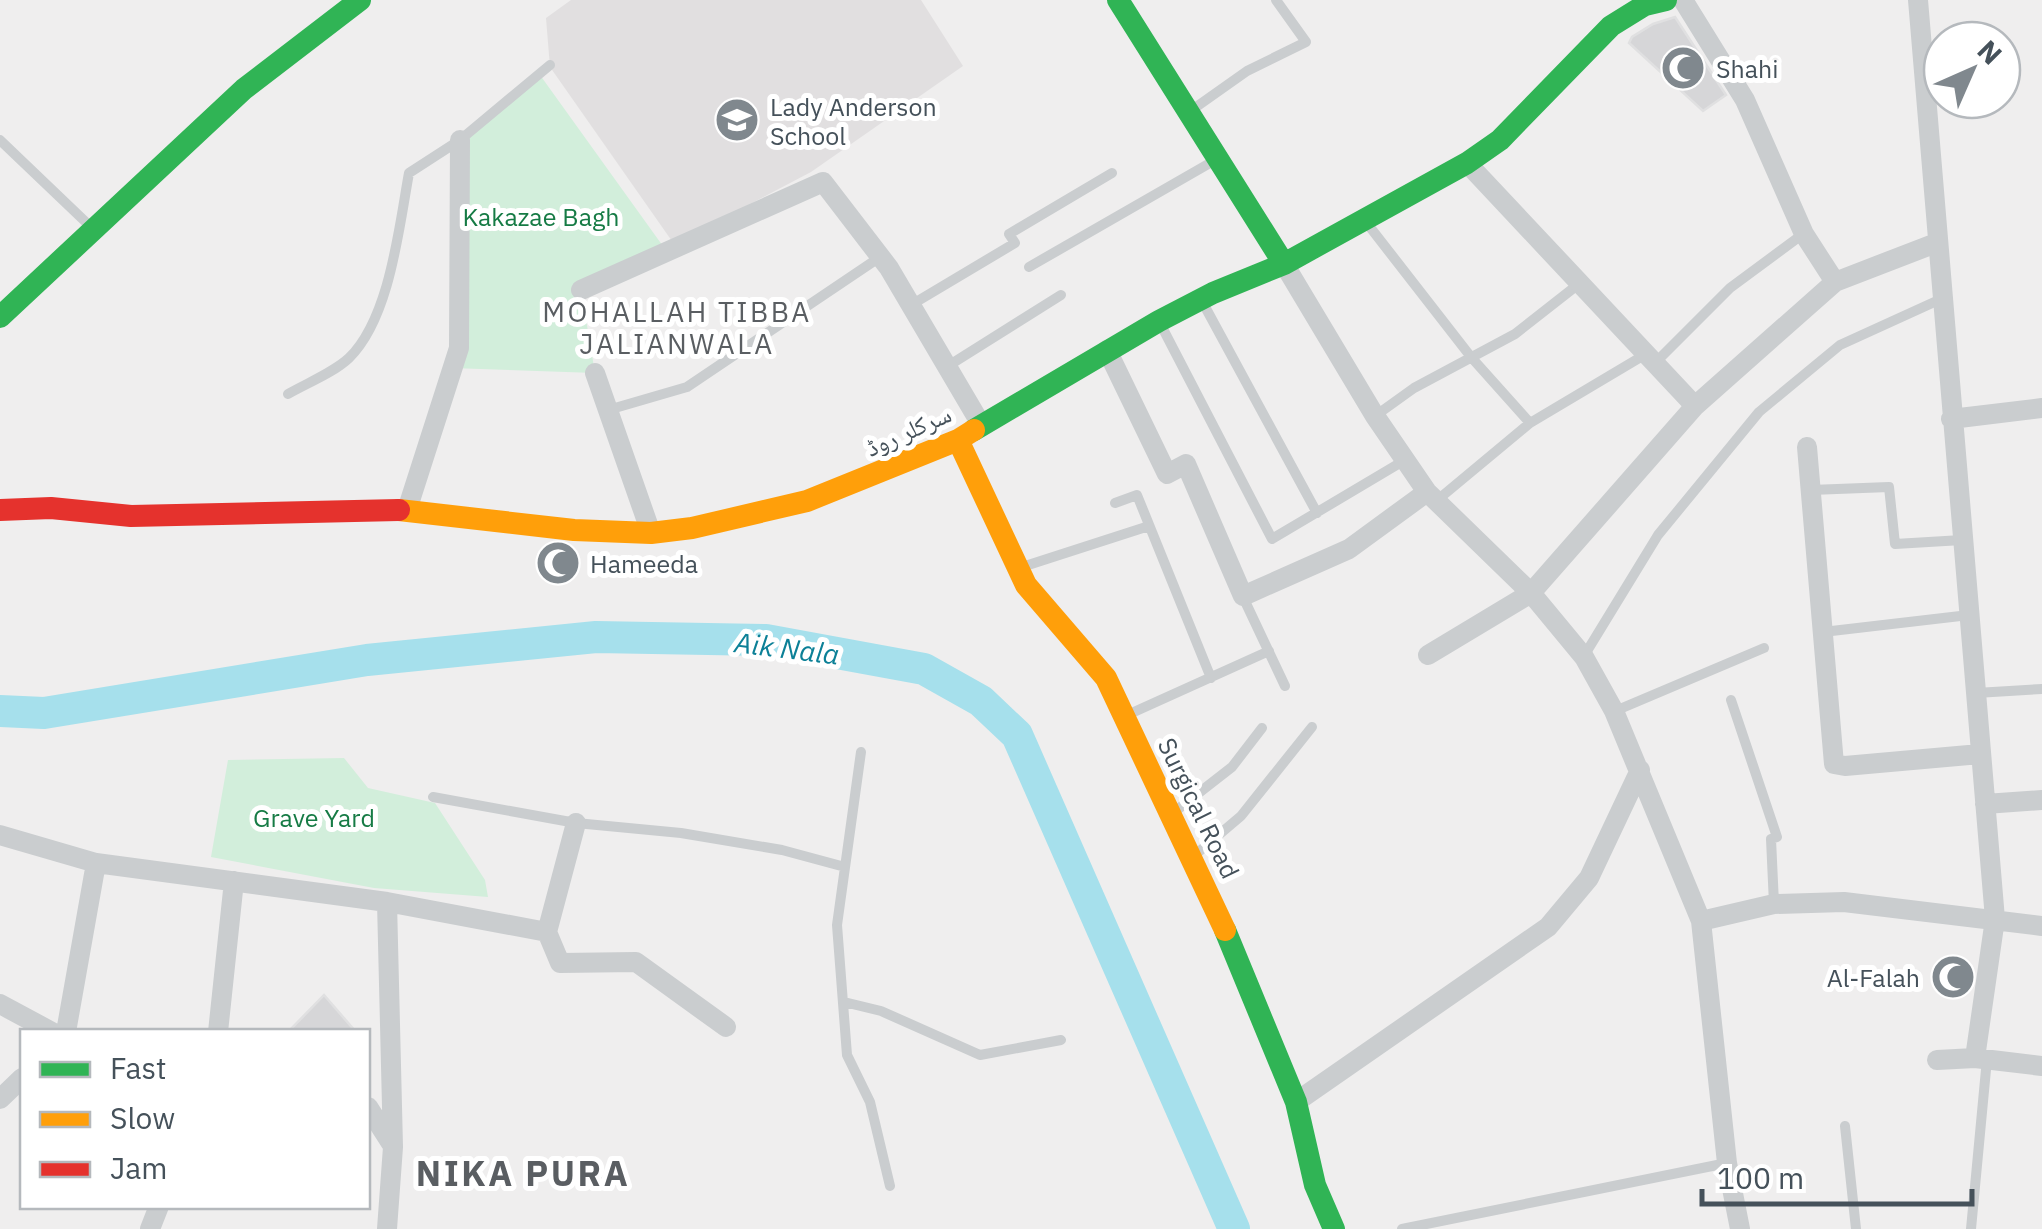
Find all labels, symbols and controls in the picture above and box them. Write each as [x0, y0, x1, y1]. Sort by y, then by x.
north arrow [1922, 20, 2022, 120]
text: N [1970, 32, 2010, 72]
mosque icon: Shahi [1660, 45, 1706, 91]
place label: Shahi [1716, 52, 1779, 85]
place label: Lady Anderson School [770, 90, 937, 152]
school or university icon: Lady Anderson School [714, 97, 760, 143]
park label: Kakazae Bagh [463, 200, 619, 233]
district label: MOHALLAH TIBBA JALIANWALA [542, 293, 812, 362]
street label: سرکلر روڈ [860, 396, 956, 464]
mosque icon: Hameeda [535, 540, 581, 586]
place label: Hameeda [590, 547, 698, 580]
water label: Aik Nala [732, 623, 841, 673]
street label: Surgical Road [1151, 732, 1247, 884]
park label: Grave Yard [253, 801, 375, 834]
mosque icon: Al-Falah [1930, 954, 1976, 1000]
place label: Al-Falah [1827, 961, 1920, 994]
legend [20, 1029, 370, 1209]
text: Fast [110, 1048, 167, 1087]
text: Slow [110, 1098, 175, 1137]
scale bar [1702, 1144, 1972, 1206]
text: Jam [110, 1148, 168, 1187]
district label: NIKA PURA [416, 1150, 630, 1196]
text: 100 m [1717, 1158, 1804, 1197]

